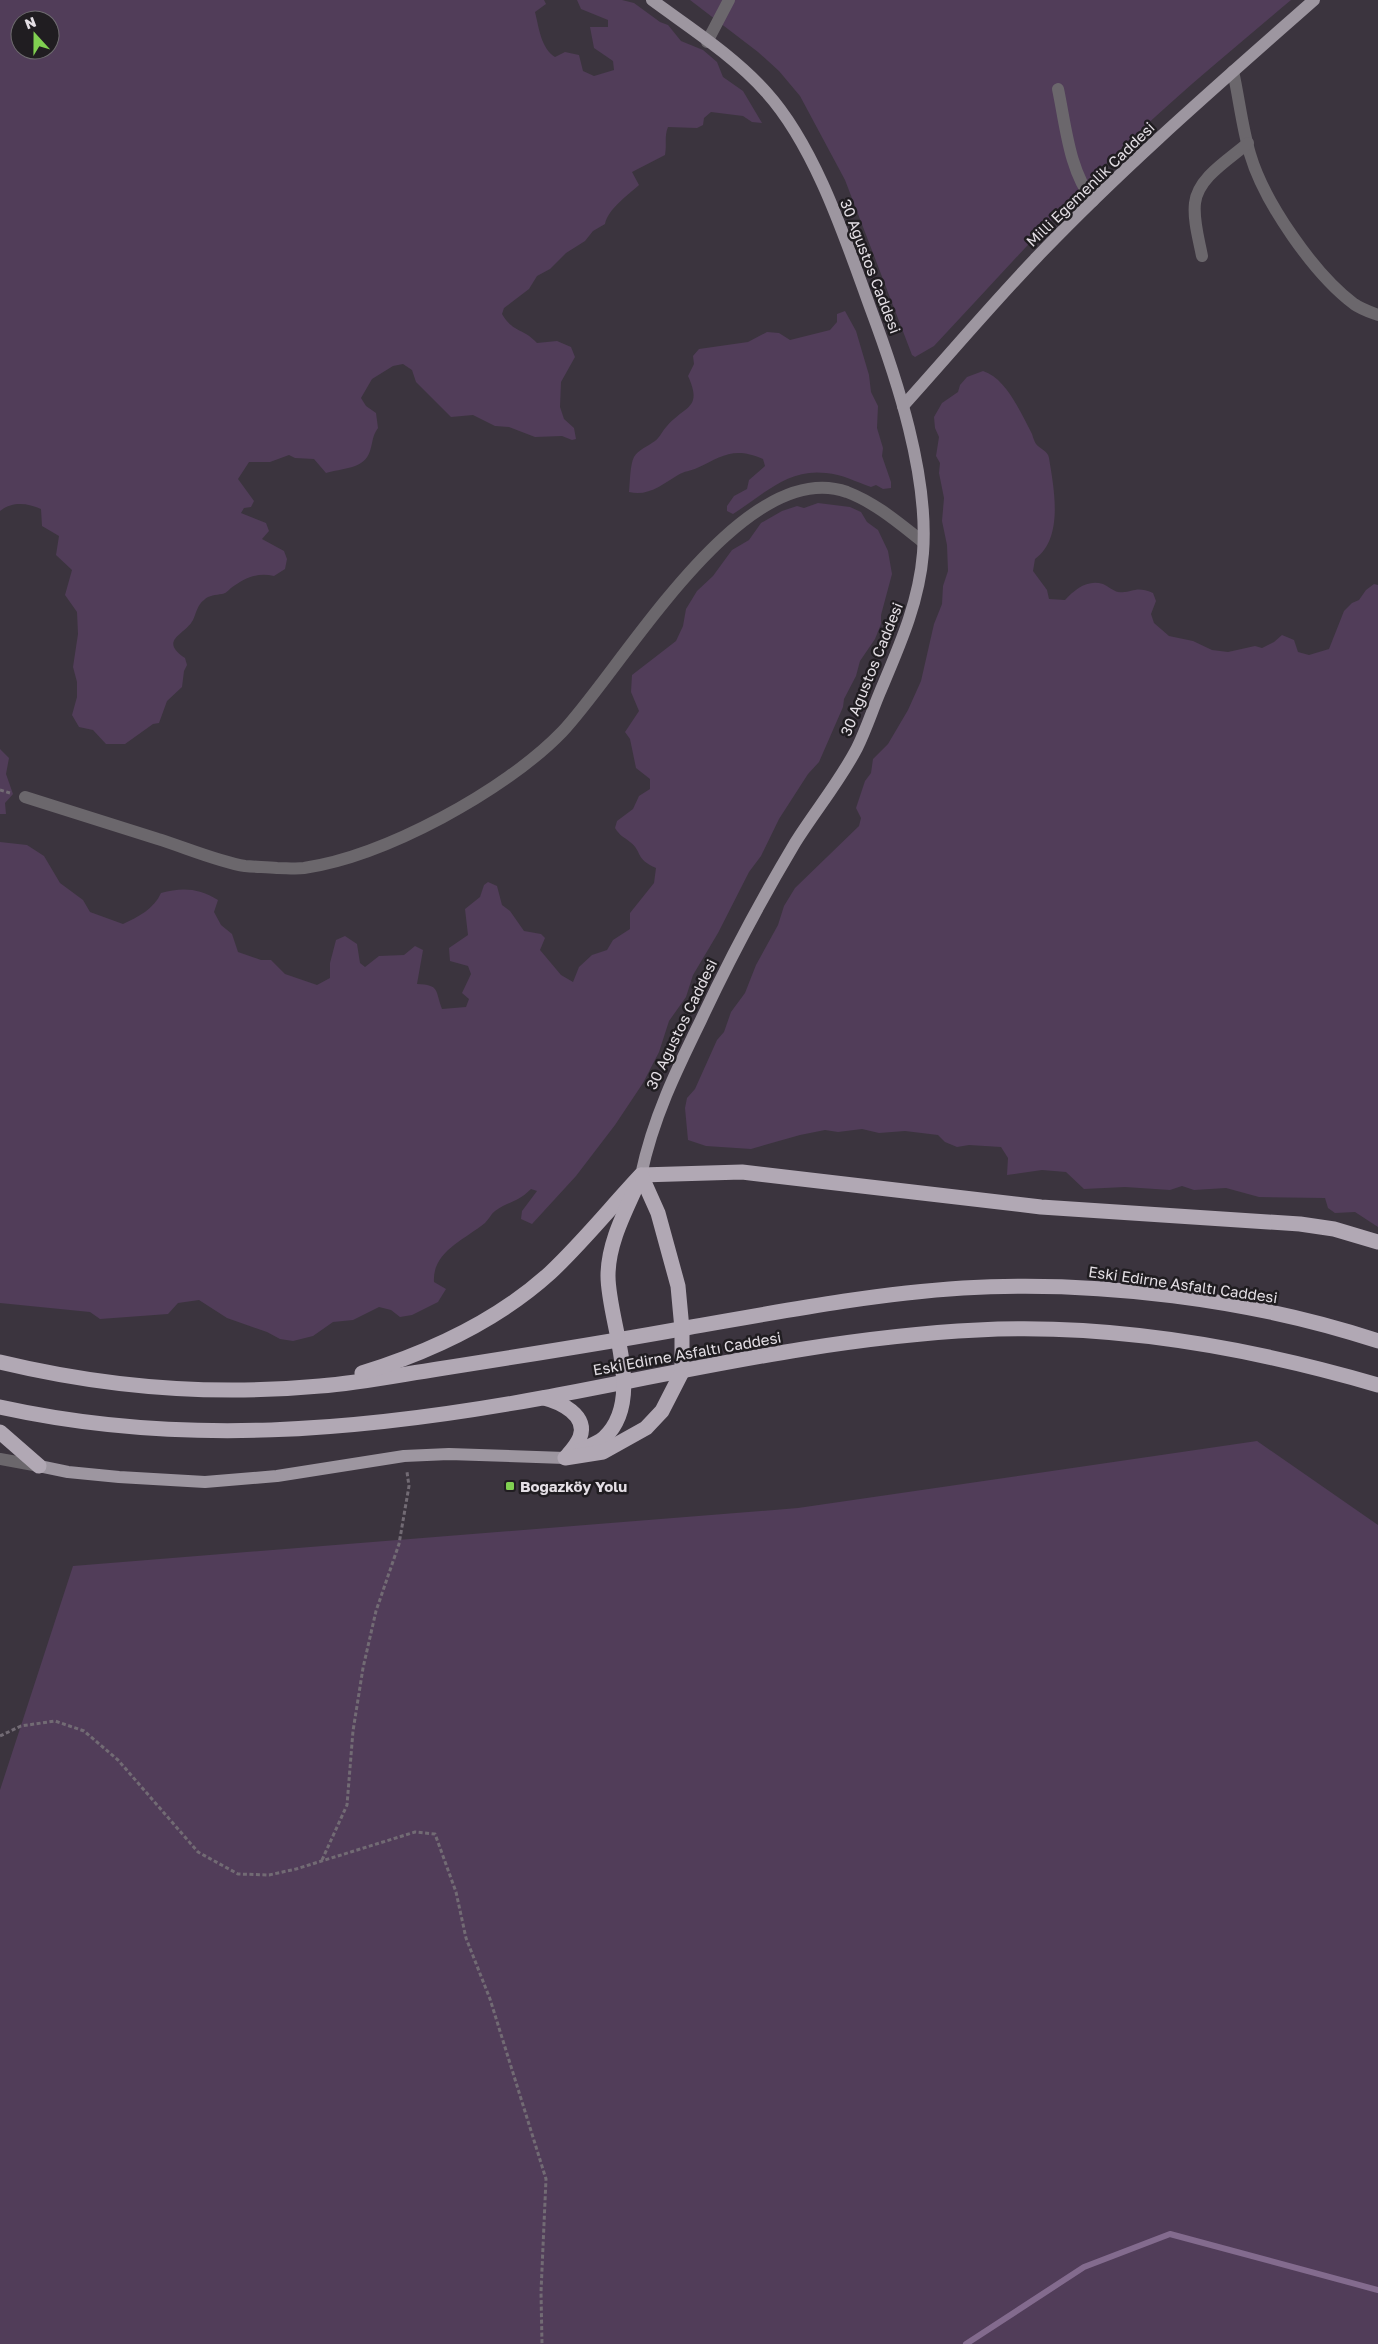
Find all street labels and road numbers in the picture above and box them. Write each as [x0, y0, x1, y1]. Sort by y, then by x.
street label: Milli Egemenlik Caddesi [1022, 118, 1158, 250]
street label: 30 Ağustos Caddesi [837, 196, 905, 336]
street label: 30 Ağustos Caddesi [836, 600, 906, 738]
street label: 30 Ağustos Caddesi [642, 956, 720, 1092]
street label: Eski Edirne Asfaltı Caddesi [1087, 1262, 1279, 1306]
street label: Eski Edirne Asfaltı Caddesi [592, 1328, 782, 1378]

